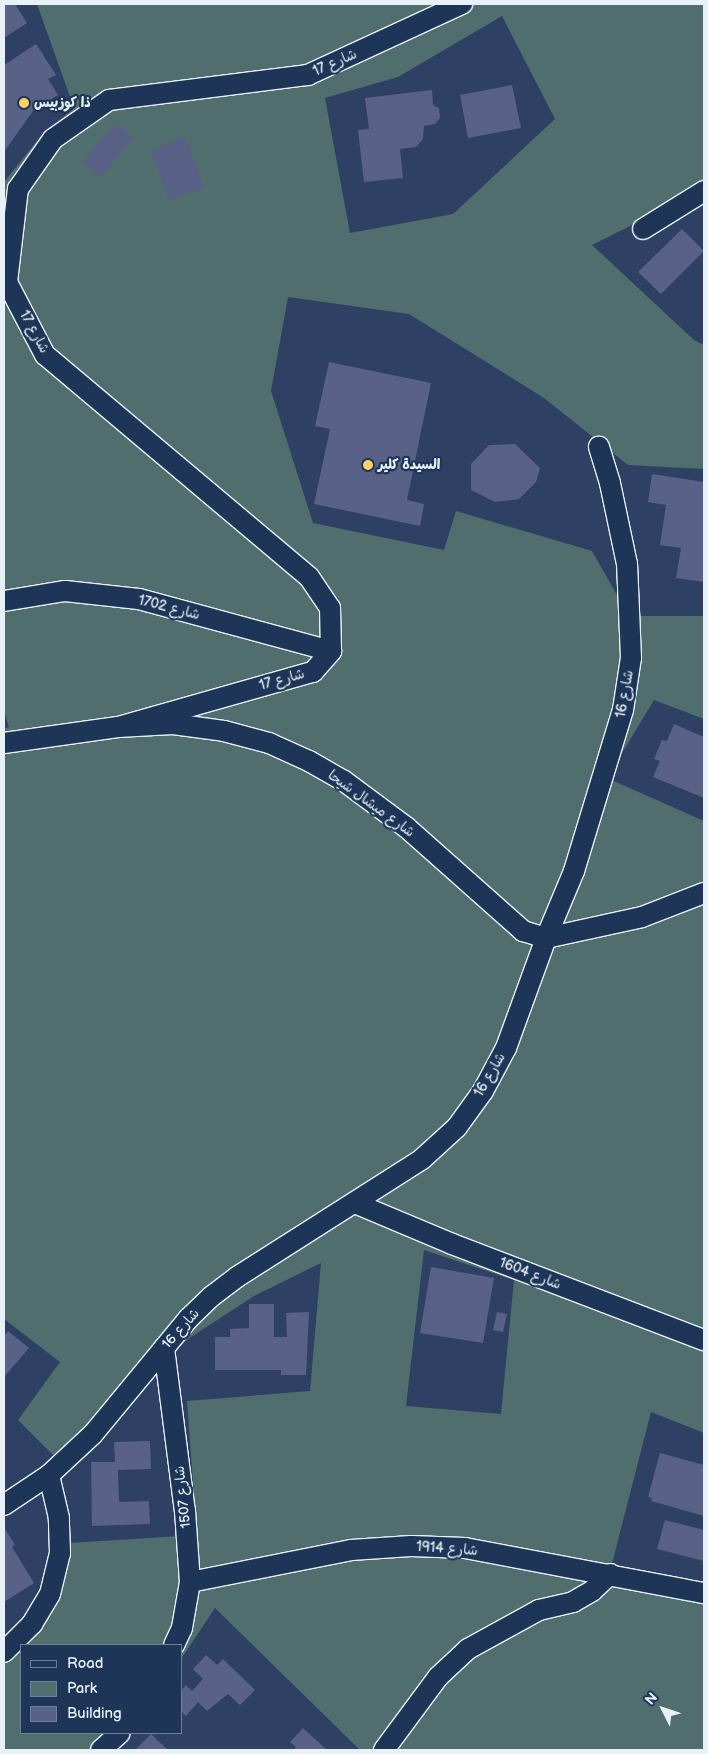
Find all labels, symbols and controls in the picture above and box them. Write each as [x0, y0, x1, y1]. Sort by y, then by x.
street label: شارع 17 [310, 46, 360, 80]
place label: ذا كوزبيس [34, 95, 91, 111]
marker: ذا كوزبيس [18, 97, 30, 109]
street label: شارع 17 [15, 308, 53, 356]
place label: السيدة كلير [378, 457, 440, 473]
marker: السيدة كلير [362, 459, 374, 471]
street label: شارع 1702 [136, 592, 202, 624]
street label: شارع 17 [257, 666, 307, 694]
street label: شارع 16 [613, 669, 637, 719]
street label: شارع ميشال شيحا [324, 767, 418, 841]
street label: شارع 16 [471, 1050, 509, 1100]
street label: شارع 1604 [497, 1255, 563, 1293]
street label: شارع 16 [159, 1306, 203, 1352]
street label: شارع 1507 [171, 1465, 195, 1529]
street label: شارع 1914 [416, 1538, 478, 1560]
legend [20, 1644, 182, 1734]
text: Road [67, 1654, 103, 1673]
text: Park [67, 1679, 97, 1698]
north arrow [638, 1684, 688, 1734]
text: N [641, 1689, 661, 1708]
text: Building [67, 1704, 122, 1723]

